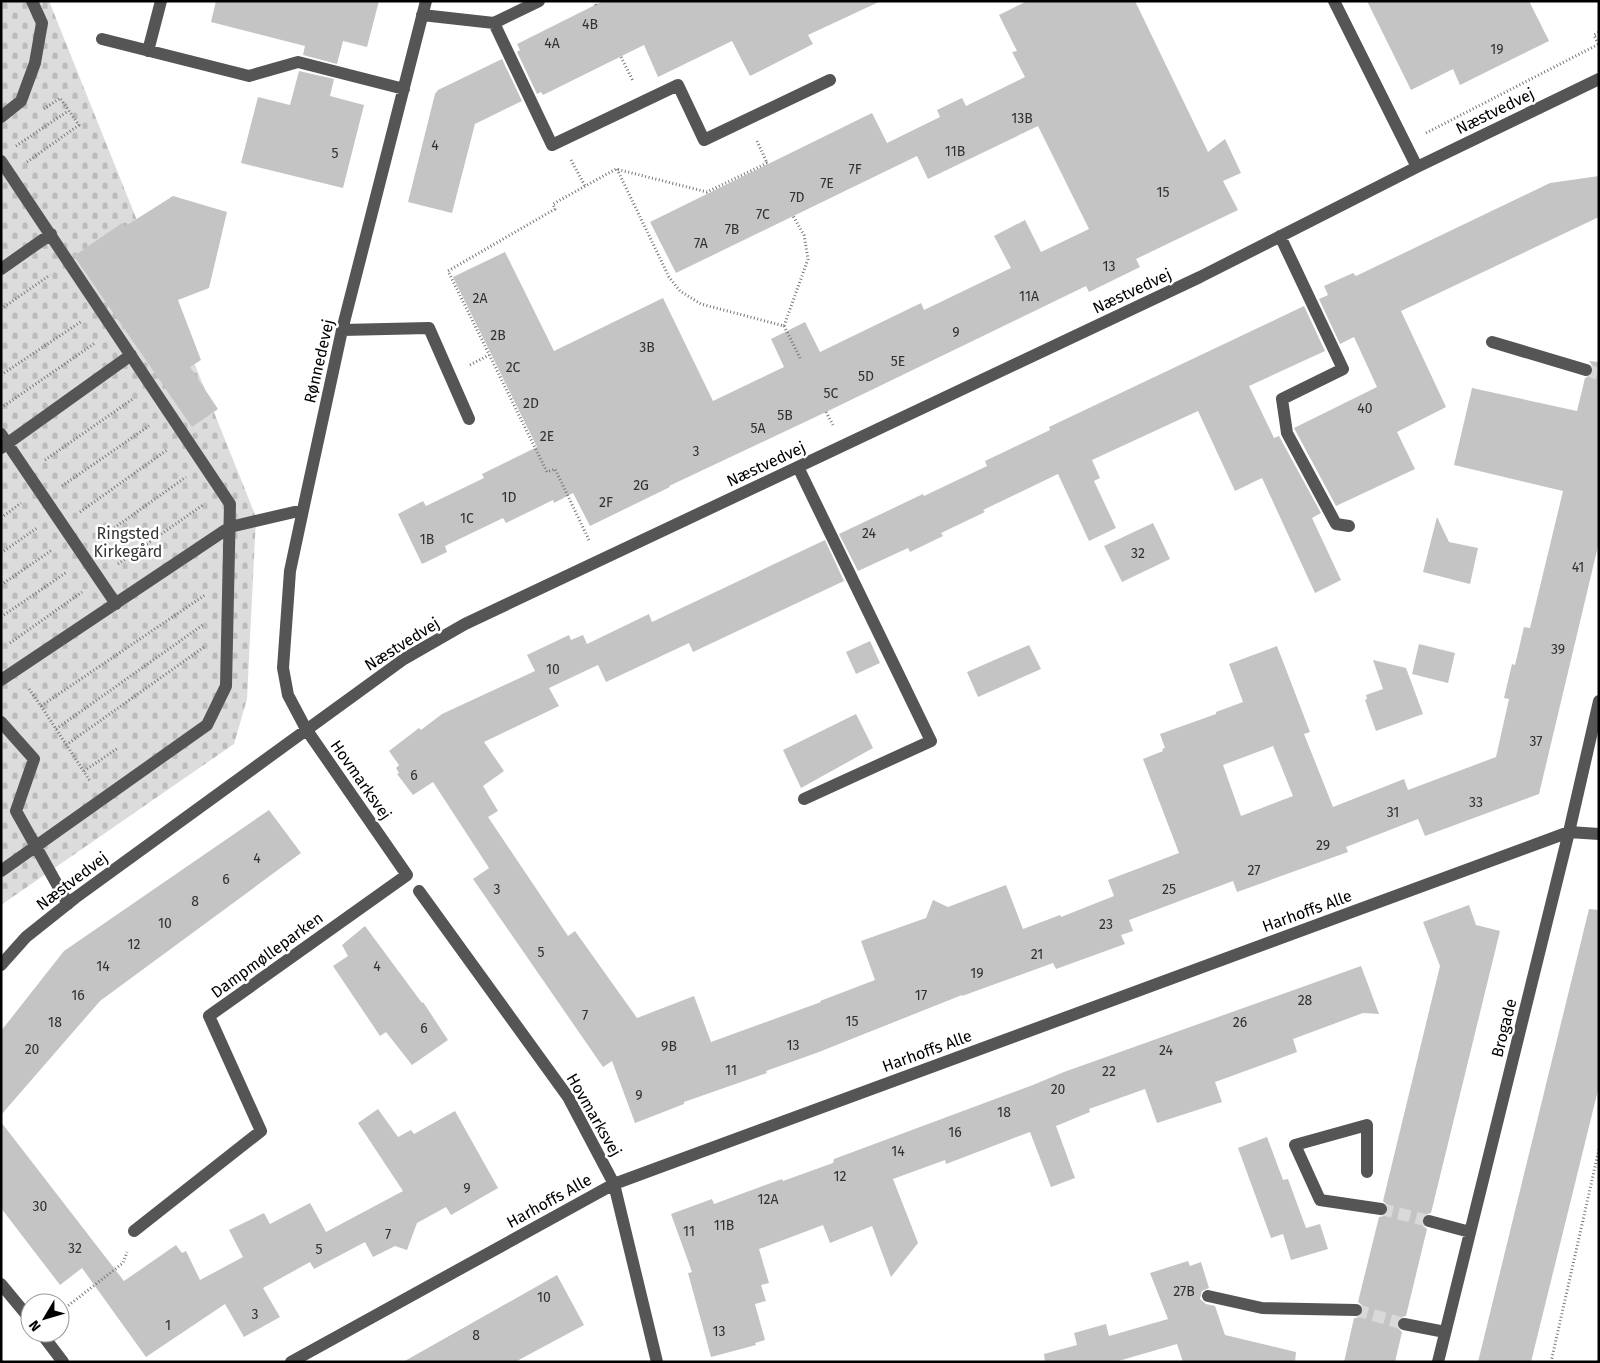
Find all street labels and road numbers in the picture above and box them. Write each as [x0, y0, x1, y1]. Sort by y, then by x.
street label: Næstvedvej [1453, 84, 1537, 138]
street label: Næstvedvej [1090, 264, 1174, 318]
street label: Rønnedevej [300, 317, 338, 405]
street label: Næstvedvej [724, 437, 808, 491]
street label: Næstvedvej [361, 613, 443, 675]
street label: Hovmarksvej [327, 736, 395, 824]
street label: Næstvedvej [32, 848, 112, 914]
street label: Harhoffs Alle [1260, 886, 1354, 936]
street label: Dampmølleparken [207, 908, 327, 1002]
street label: Brogade [1488, 997, 1520, 1059]
street label: Harhoffs Alle [880, 1026, 974, 1076]
street label: Hovmarksvej [563, 1070, 625, 1160]
street label: Harhoffs Alle [503, 1170, 595, 1232]

